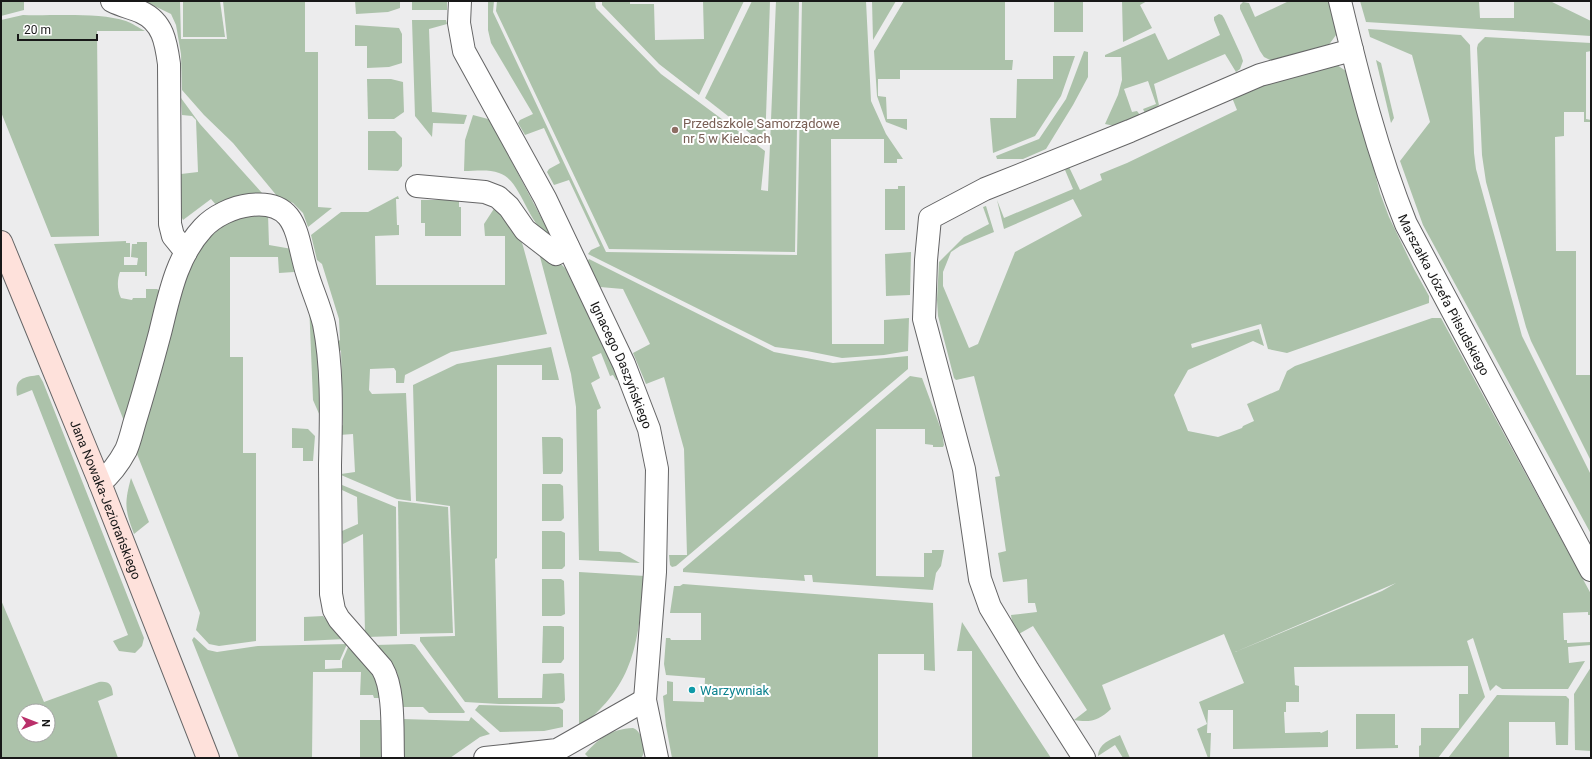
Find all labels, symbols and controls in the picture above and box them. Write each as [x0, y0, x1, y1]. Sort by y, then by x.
scale bar [18, 16, 97, 42]
text: 20 m [24, 23, 51, 37]
place label: Przedszkole Samorządowe nr 5 w Kielcach [683, 116, 840, 146]
marker: Przedszkole Samorządowe nr 5 w Kielcach [670, 125, 680, 135]
street label: Marszałka Józefa Piłsudskiego [1395, 212, 1493, 378]
street label: Ignacego Daszyńskiego [587, 299, 655, 431]
street label: Jana Nowaka-Jeziorańskiego [67, 418, 144, 581]
place label: Warzywniak [700, 683, 770, 698]
marker: Warzywniak [687, 685, 697, 695]
north arrow [16, 703, 56, 743]
text: N [39, 719, 52, 727]

